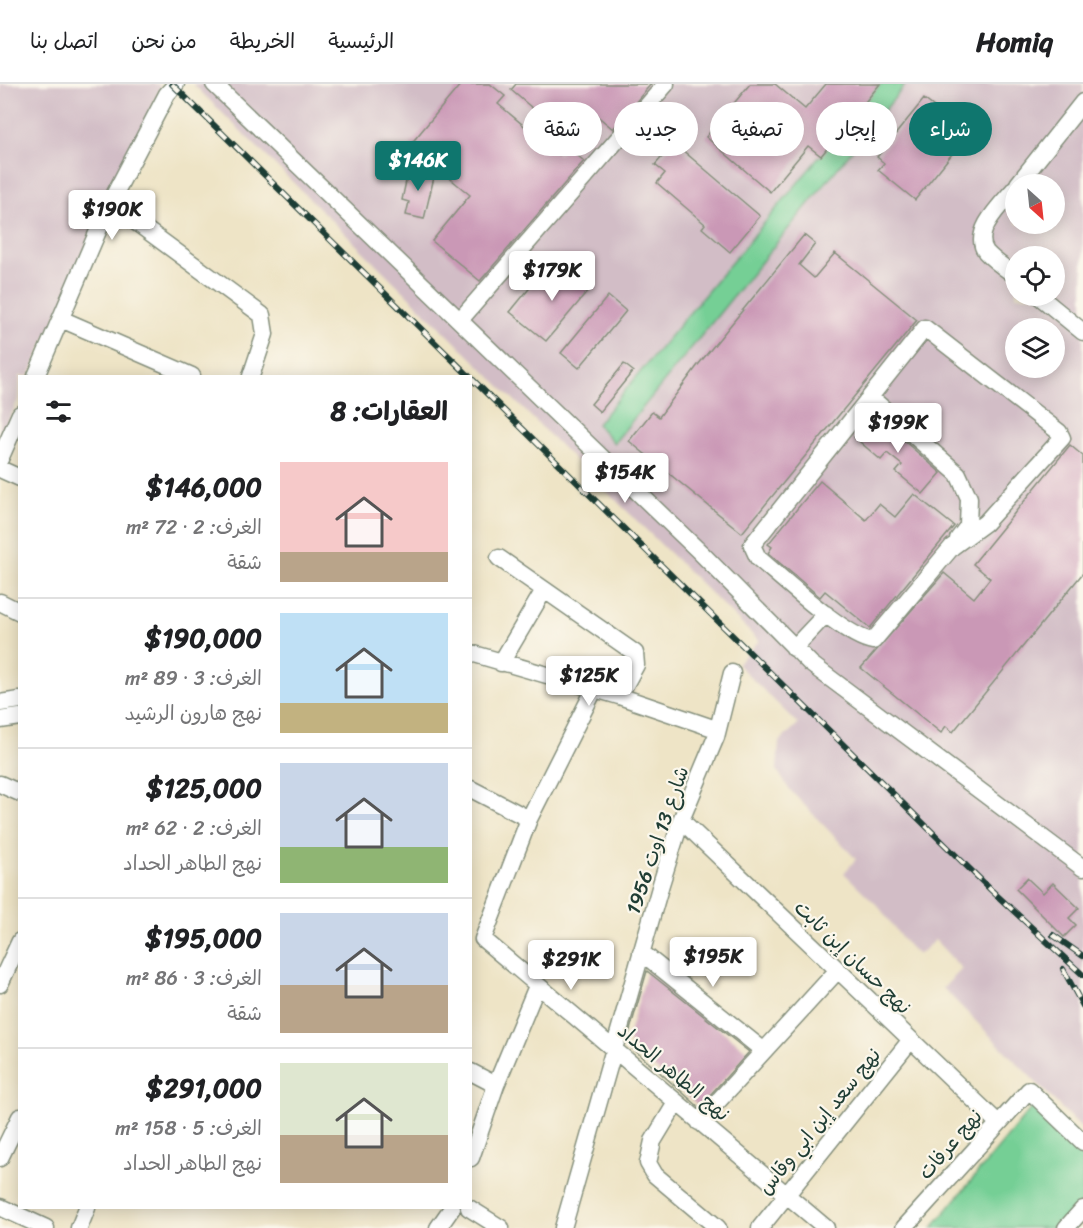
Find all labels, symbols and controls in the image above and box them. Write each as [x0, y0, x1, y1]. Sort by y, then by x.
text: Homiq [976, 17, 1053, 66]
text: اتصل بنا [30, 22, 98, 60]
text: من نحن [131, 22, 197, 60]
text: الخريطة [230, 22, 295, 60]
text: الرئيسية [328, 22, 394, 60]
chip: شقة [523, 102, 602, 156]
chip: جديد [614, 102, 698, 156]
chip: تصفية [710, 102, 804, 156]
chip: إيجار [816, 102, 897, 156]
chip: شراء [909, 102, 992, 156]
pin: $146K [376, 141, 460, 192]
text: $146K [389, 143, 447, 178]
north arrow [1005, 174, 1065, 234]
map controls [1005, 174, 1065, 378]
pin: $190K [70, 190, 154, 241]
text: $190K [82, 192, 142, 227]
button: locate [1005, 246, 1065, 306]
pin: $179K [510, 251, 594, 302]
text: $179K [523, 253, 581, 288]
button: layers [1005, 318, 1065, 378]
text: العقارات: 8 [331, 388, 448, 434]
icon: filters [42, 395, 75, 428]
pin: $199K [856, 403, 940, 454]
text: $199K [869, 405, 927, 440]
pin: $154K [583, 453, 667, 504]
text: $154K [596, 455, 654, 490]
text: $146,000 [146, 464, 262, 510]
icon: home [328, 486, 400, 558]
text: الغرف: 2 · 72 m² [126, 510, 262, 545]
text: شقة [227, 545, 262, 580]
text: $190,000 [145, 615, 262, 661]
icon: home [328, 637, 400, 709]
pin: $125K [547, 656, 631, 707]
text: $125K [560, 658, 618, 693]
text: الغرف: 3 · 89 m² [125, 661, 262, 696]
text: نهج هارون الرشيد [124, 696, 262, 731]
street label: شارع 13 اوت 1956 [616, 761, 699, 919]
text: $125,000 [146, 765, 262, 811]
icon: home [328, 787, 400, 859]
text: الغرف: 2 · 62 m² [126, 811, 262, 846]
text: نهج الطاهر الحداد [123, 846, 262, 881]
street label: نهج حسان إبن ثابت [785, 892, 920, 1023]
text: $195,000 [145, 915, 262, 961]
icon: home [328, 937, 400, 1009]
pin: $195K [671, 937, 755, 988]
text: $195K [684, 939, 742, 974]
pin: $291K [529, 940, 613, 991]
text: $291K [542, 942, 600, 977]
text: الغرف: 3 · 86 m² [126, 961, 262, 996]
text: شقة [227, 996, 262, 1031]
street label: نهج الطاهر الحداد [609, 1014, 738, 1130]
street label: نهج سعد إبن ابي وقاس [749, 1040, 890, 1203]
text: $291,000 [146, 1065, 262, 1111]
icon: home [328, 1087, 400, 1159]
street label: نهج عرفات [909, 1101, 992, 1188]
text: الغرف: 5 · 158 m² [115, 1111, 262, 1146]
text: نهج الطاهر الحداد [123, 1146, 262, 1181]

